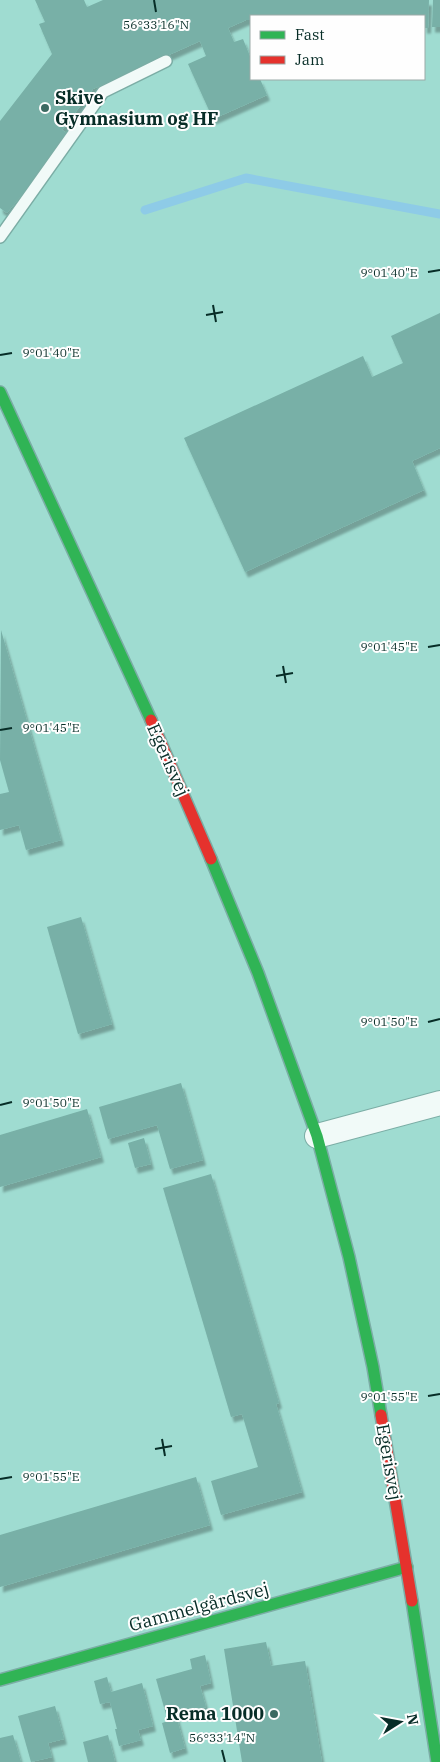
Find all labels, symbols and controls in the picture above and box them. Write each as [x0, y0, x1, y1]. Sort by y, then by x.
legend [250, 15, 425, 80]
text: 56°33'16"N [123, 17, 189, 32]
text: Fast [295, 25, 325, 44]
text: Jam [295, 50, 324, 69]
place label: Skive Gymnasium og HF [55, 86, 219, 130]
marker: Skive Gymnasium og HF [39, 102, 51, 114]
text: 9°01'40"E [360, 265, 418, 280]
text: 9°01'40"E [22, 345, 80, 360]
text: 9°01'45"E [360, 639, 418, 654]
text: 9°01'45"E [22, 720, 80, 735]
street label: Egerisvej [142, 720, 195, 800]
text: 9°01'50"E [360, 1014, 418, 1029]
text: 9°01'50"E [22, 1095, 80, 1110]
text: 9°01'55"E [360, 1389, 418, 1404]
street label: Egerisvej [371, 1422, 408, 1502]
text: 9°01'55"E [22, 1469, 80, 1484]
street label: Gammelgårdsvej [126, 1577, 271, 1636]
north arrow [375, 1697, 425, 1747]
place label: Rema 1000 [166, 1702, 264, 1725]
marker: Rema 1000 [268, 1708, 280, 1720]
text: N [403, 1712, 423, 1727]
text: 56°33'14"N [189, 1730, 255, 1745]

